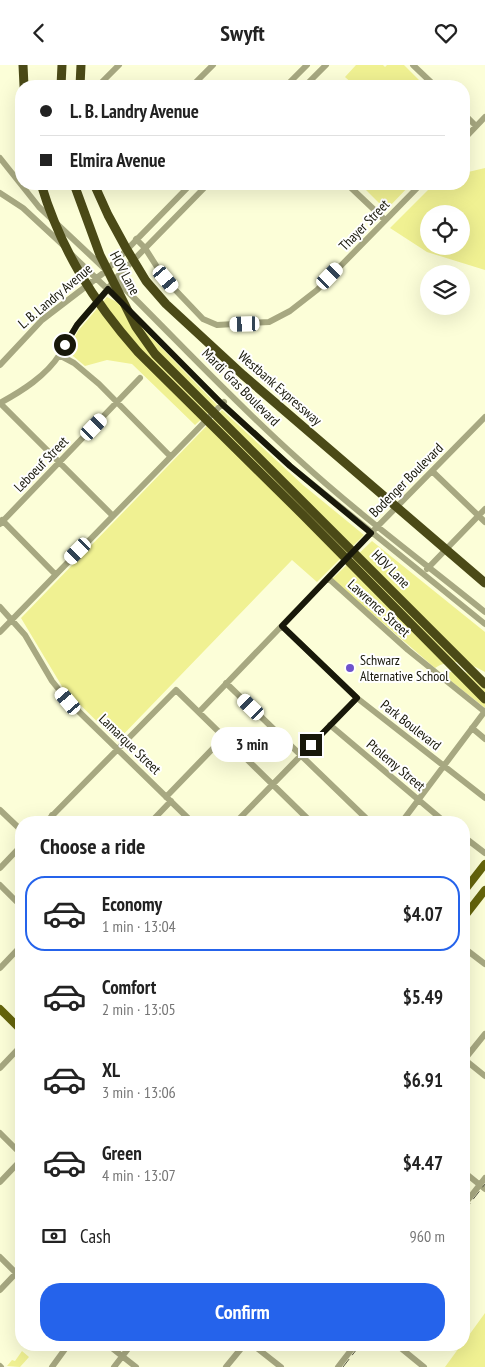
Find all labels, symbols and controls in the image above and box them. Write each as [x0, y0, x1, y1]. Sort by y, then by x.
icon: back [25, 19, 53, 47]
text: Swyft [220, 19, 265, 47]
icon: heart [432, 19, 460, 47]
text: L. B. Landry Avenue [70, 99, 199, 123]
text: Elmira Avenue [70, 148, 166, 172]
street label: Thayer Street [335, 195, 393, 255]
map controls [420, 205, 470, 315]
button: locate [420, 205, 470, 255]
street label: HOV Lane [106, 248, 144, 298]
street label: L. B. Landry Avenue [14, 260, 96, 332]
car [314, 260, 345, 292]
car [150, 263, 181, 295]
button: layers [420, 265, 470, 315]
car [229, 316, 260, 332]
route start [54, 334, 76, 356]
street label: Mardi Gras Boulevard [198, 344, 284, 430]
street label: Westbank Expressway [234, 347, 326, 430]
car [78, 411, 109, 443]
street label: Leboeuf Street [10, 432, 72, 496]
street label: Bodenger Boulevard [365, 439, 447, 521]
car [62, 535, 93, 567]
street label: HOV Lane [368, 546, 414, 592]
street label: Lawrence Street [344, 575, 414, 641]
place label: Schwarz Alternative School [360, 651, 449, 685]
marker: Schwarz Alternative School [344, 662, 356, 674]
car [52, 685, 83, 717]
car [234, 691, 267, 723]
street label: Park Boulevard [377, 696, 445, 754]
street label: Lamarque Street [95, 710, 165, 778]
callout: 3 min [211, 727, 294, 763]
text: 3 min [236, 734, 268, 754]
route end [300, 734, 322, 756]
street label: Ptolemy Street [363, 735, 429, 795]
text: Choose a ride [40, 832, 145, 860]
icon: car [42, 891, 87, 936]
text: Economy [102, 892, 162, 916]
text: $4.07 [403, 902, 443, 926]
text: 1 min · 13:04 [102, 916, 176, 936]
icon: car [42, 974, 87, 1019]
text: Comfort [102, 975, 156, 999]
text: $5.49 [403, 985, 443, 1009]
text: 2 min · 13:05 [102, 999, 176, 1019]
icon: car [42, 1057, 87, 1102]
text: XL [102, 1058, 120, 1082]
text: $6.91 [403, 1068, 443, 1092]
text: 3 min · 13:06 [102, 1082, 176, 1102]
icon: car [42, 1140, 87, 1185]
text: Green [102, 1141, 142, 1165]
text: $4.47 [403, 1151, 443, 1175]
text: 4 min · 13:07 [102, 1165, 176, 1185]
icon: cash [40, 1222, 68, 1250]
text: Cash [80, 1224, 111, 1248]
text: 960 m [410, 1226, 445, 1246]
button: Confirm [40, 1283, 445, 1341]

